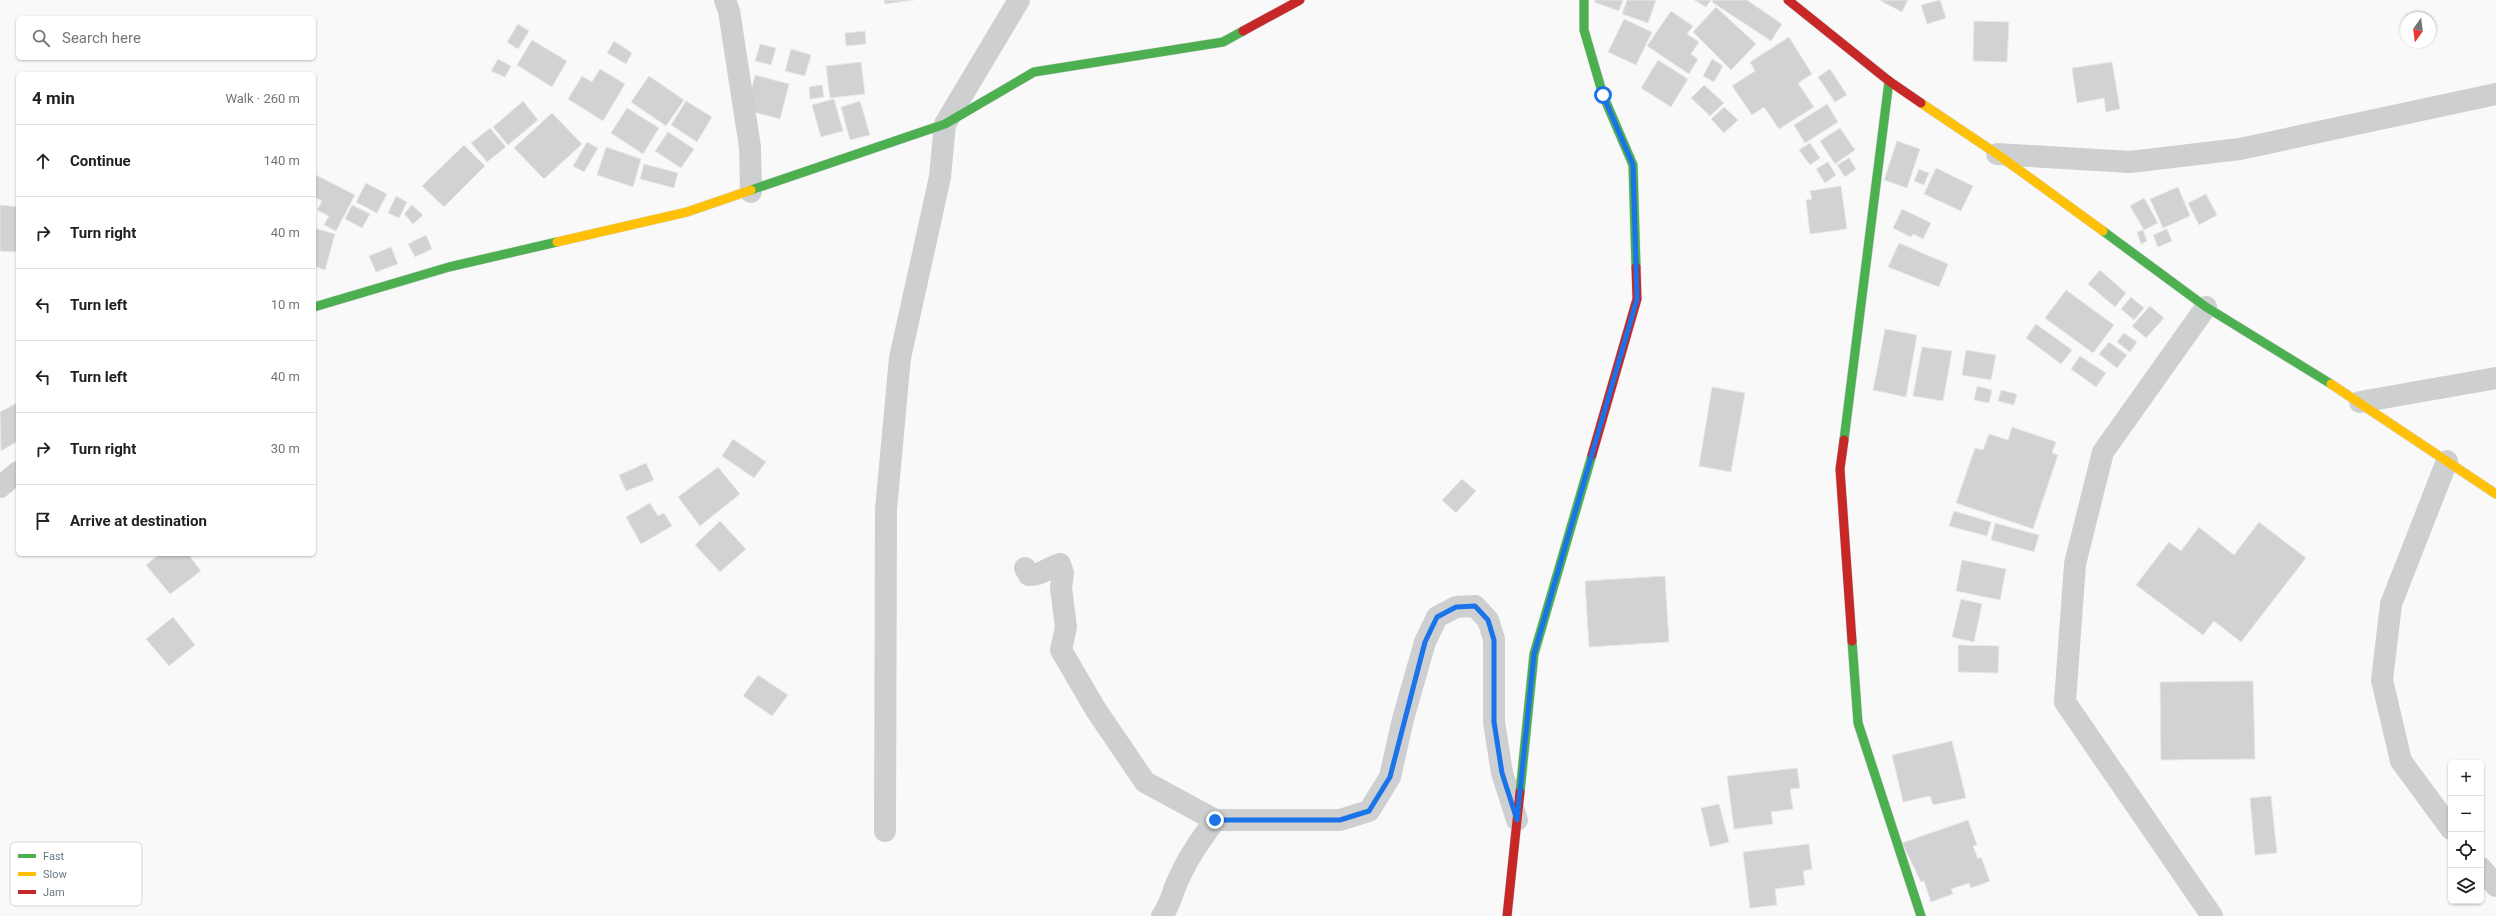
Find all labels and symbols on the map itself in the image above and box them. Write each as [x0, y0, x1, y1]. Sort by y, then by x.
north arrow [2400, 12, 2436, 48]
route start [1594, 86, 1612, 104]
route end [1206, 811, 1224, 829]
legend [10, 842, 142, 906]
text: Fast [43, 850, 65, 863]
text: Slow [43, 868, 67, 881]
text: Jam [43, 886, 65, 899]

